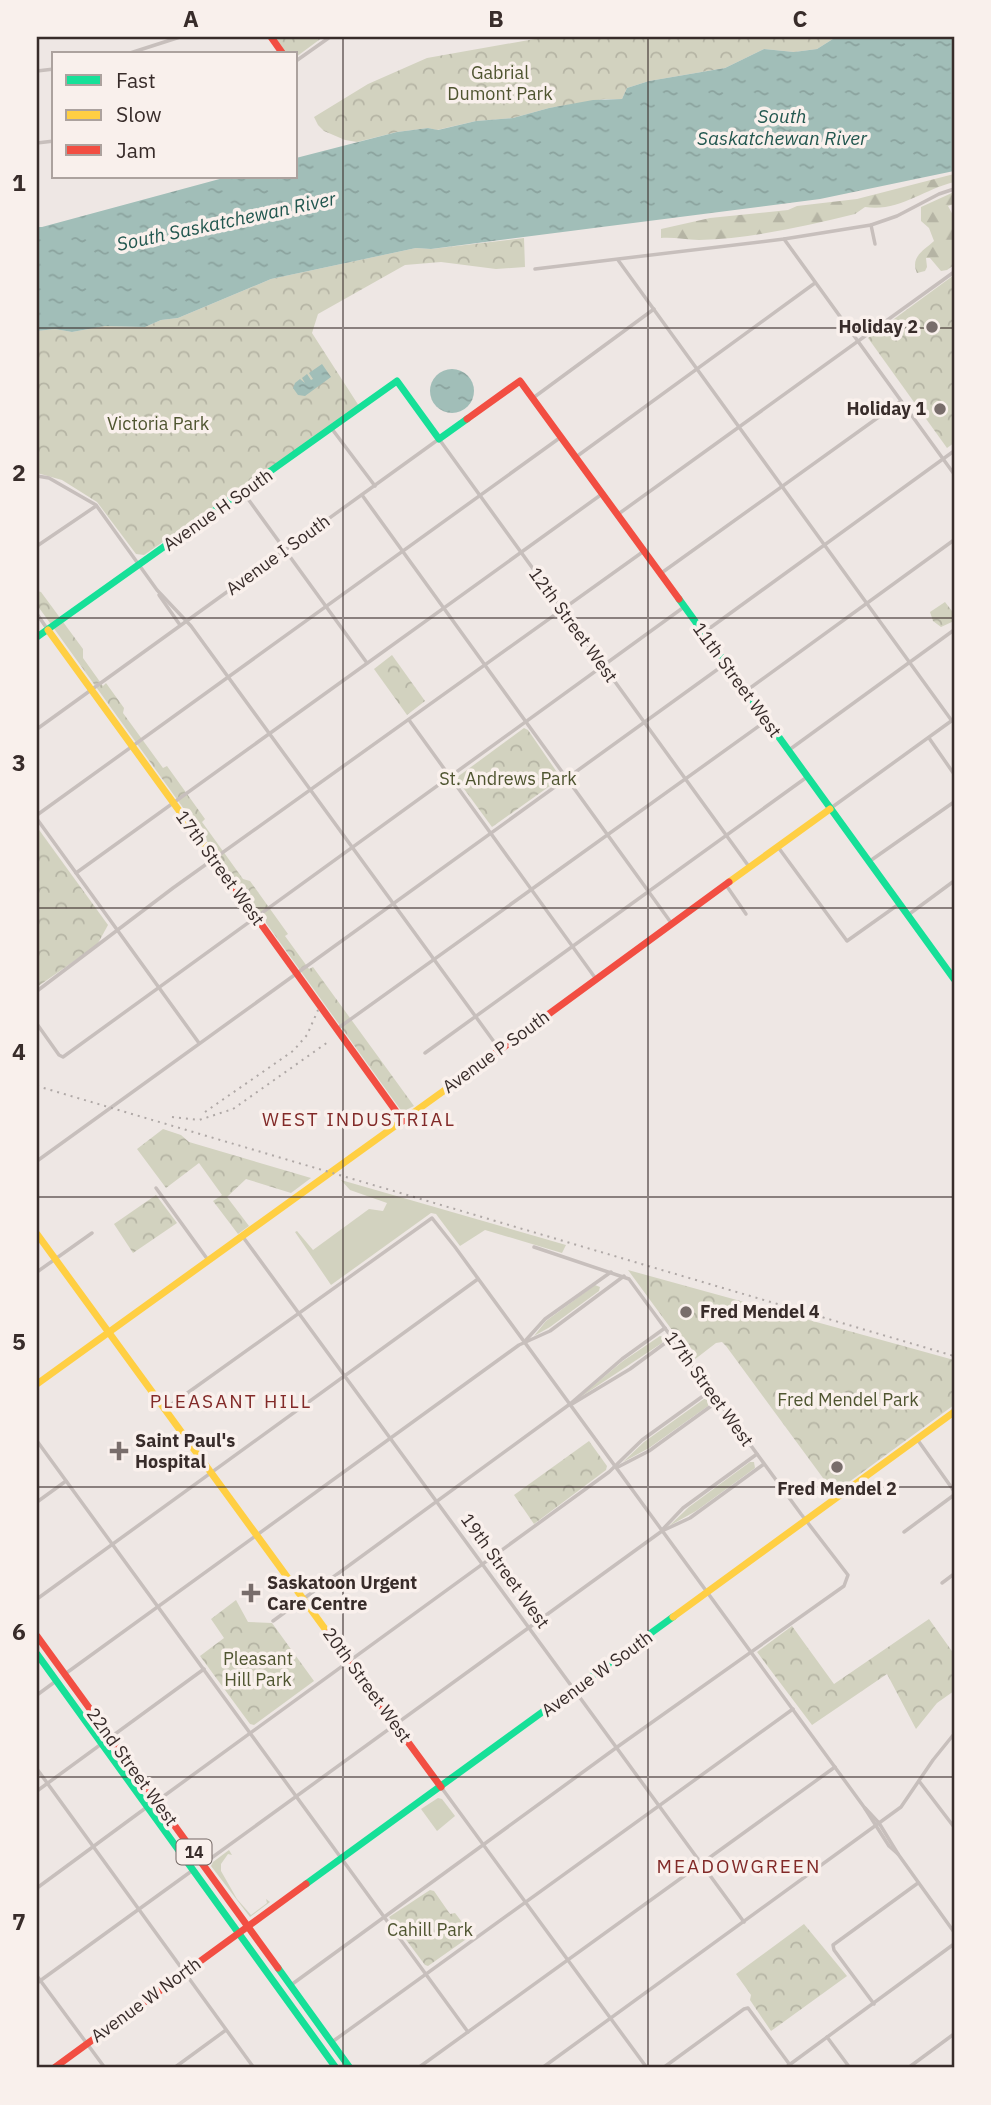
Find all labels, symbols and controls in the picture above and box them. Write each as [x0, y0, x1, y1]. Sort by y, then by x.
text: A [183, 3, 199, 33]
text: B [488, 3, 504, 33]
text: C [793, 3, 808, 33]
legend [52, 52, 298, 178]
park label: Gabrial Dumont Park [447, 61, 553, 105]
text: Fast [116, 66, 156, 94]
text: Slow [116, 100, 162, 128]
water label: South Saskatchewan River [697, 104, 868, 150]
text: Jam [116, 136, 156, 164]
text: 1 [12, 167, 26, 197]
water label: South Saskatchewan River [114, 186, 339, 256]
place label: Holiday 2 [839, 315, 918, 338]
marker: Holiday 2 [924, 319, 940, 335]
place label: Holiday 1 [847, 397, 926, 420]
marker: Holiday 1 [932, 401, 948, 417]
park label: Victoria Park [107, 412, 210, 435]
text: 2 [12, 457, 26, 487]
street label: Avenue H South [158, 463, 277, 556]
street label: Avenue I South [221, 509, 334, 600]
street label: 12th Street West [524, 563, 623, 687]
street label: 11th Street West [688, 618, 787, 742]
text: 3 [12, 747, 26, 777]
park label: St. Andrews Park [439, 767, 577, 790]
street label: 17th Street West [171, 806, 270, 930]
street label: Avenue P South [438, 1005, 554, 1098]
text: 4 [12, 1036, 26, 1066]
district label: WEST INDUSTRIAL [262, 1107, 456, 1131]
place label: Fred Mendel 4 [700, 1300, 820, 1323]
marker: Fred Mendel 4 [678, 1304, 694, 1320]
text: 5 [12, 1326, 26, 1356]
street label: 17th Street West [660, 1327, 759, 1451]
park label: Fred Mendel Park [777, 1388, 919, 1411]
district label: PLEASANT HILL [150, 1389, 312, 1413]
place label: Saint Paul's Hospital [135, 1429, 235, 1473]
marker: Saint Paul's Hospital [109, 1441, 129, 1461]
marker: Fred Mendel 2 [829, 1459, 845, 1475]
place label: Fred Mendel 2 [777, 1477, 897, 1500]
street label: 19th Street West [456, 1509, 555, 1633]
place label: Saskatoon Urgent Care Centre [267, 1571, 417, 1615]
marker: Saskatoon Urgent Care Centre [241, 1583, 261, 1603]
text: 6 [12, 1616, 26, 1646]
street label: 20th Street West [318, 1623, 417, 1747]
street label: Avenue W South [537, 1626, 657, 1722]
park label: Pleasant Hill Park [223, 1647, 293, 1691]
street label: 22nd Street West [82, 1703, 183, 1830]
road number: 14 [176, 1840, 212, 1864]
district label: MEADOWGREEN [657, 1854, 821, 1878]
text: 7 [12, 1906, 26, 1936]
park label: Cahill Park [387, 1918, 473, 1941]
street label: Avenue W North [86, 1952, 205, 2047]

